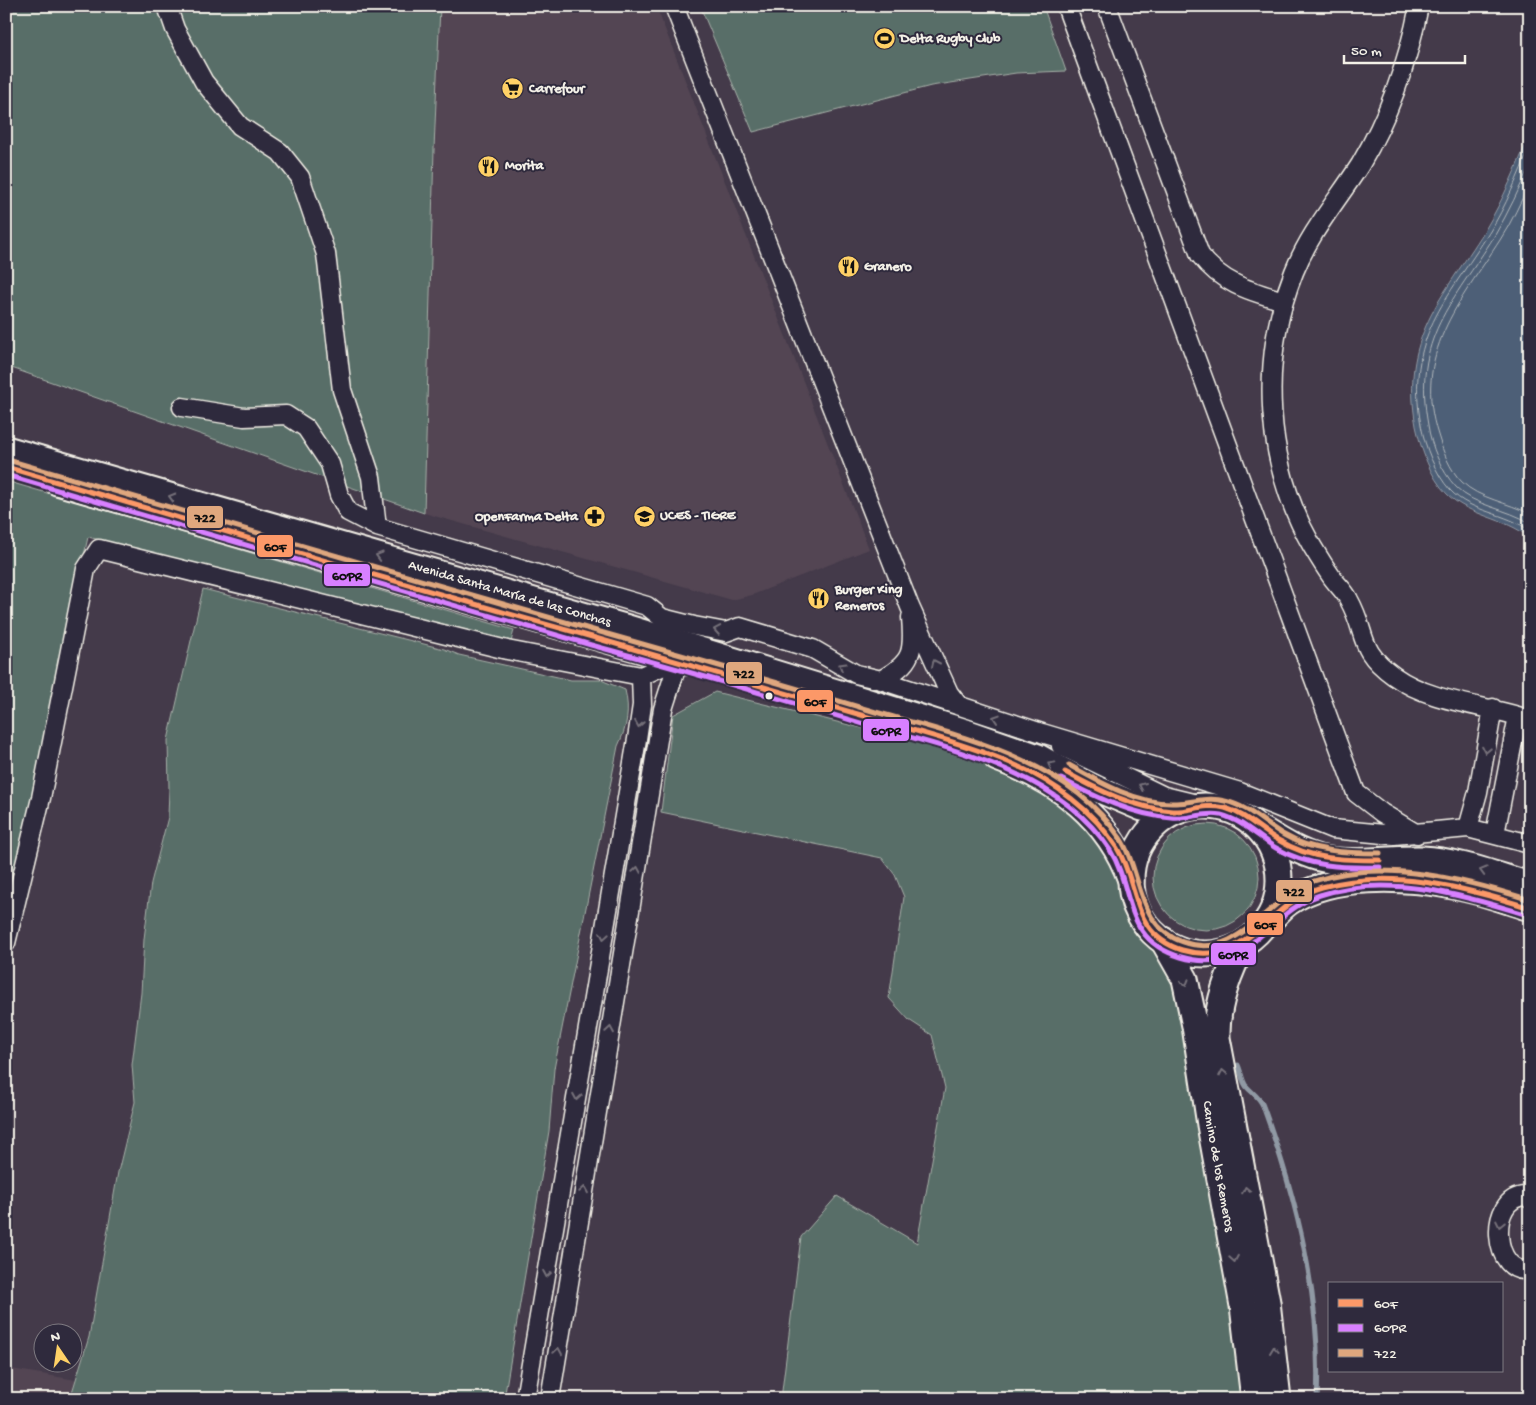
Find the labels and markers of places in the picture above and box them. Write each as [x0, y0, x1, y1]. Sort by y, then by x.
sports icon: Delta Rugby Club [872, 27, 896, 51]
place label: Delta Rugby Club [898, 31, 1001, 48]
supermarket icon: Carrefour [501, 77, 525, 101]
place label: Carrefour [528, 81, 587, 98]
restaurant icon: Morita [477, 154, 501, 178]
place label: Morita [505, 158, 545, 175]
restaurant icon: Granero [836, 255, 860, 279]
place label: Granero [864, 259, 912, 276]
school or university icon: UCES - TIGRE [632, 504, 656, 528]
pharmacy icon: OpenFarma Delta [582, 505, 606, 529]
place label: UCES - TIGRE [660, 508, 737, 525]
place label: OpenFarma Delta [475, 509, 579, 526]
place label: Burger King Remeros [834, 582, 903, 615]
restaurant icon: Burger King Remeros [807, 586, 831, 610]
unlabelled marker [764, 691, 774, 701]

